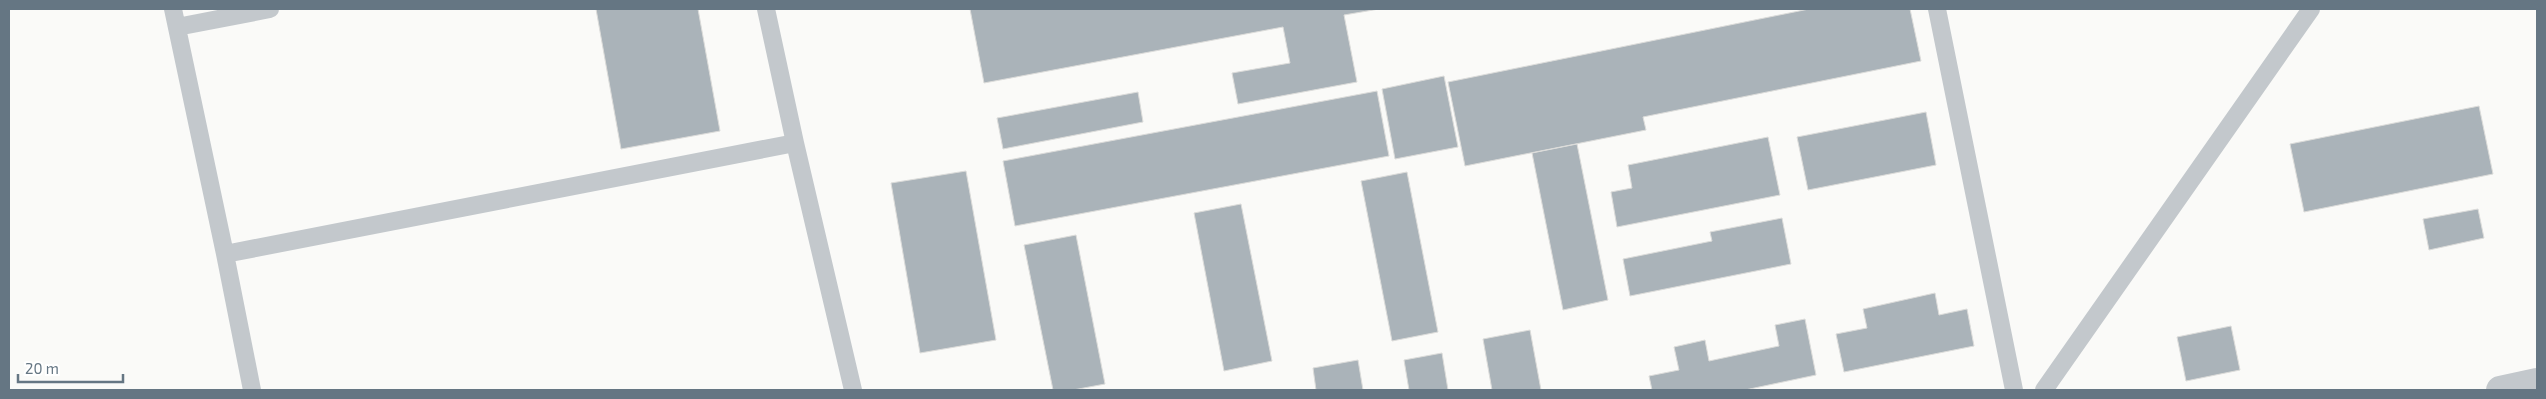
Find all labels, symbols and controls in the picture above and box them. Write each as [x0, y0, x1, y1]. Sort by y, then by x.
scale bar [18, 352, 122, 384]
text: 20 m [25, 359, 59, 377]

